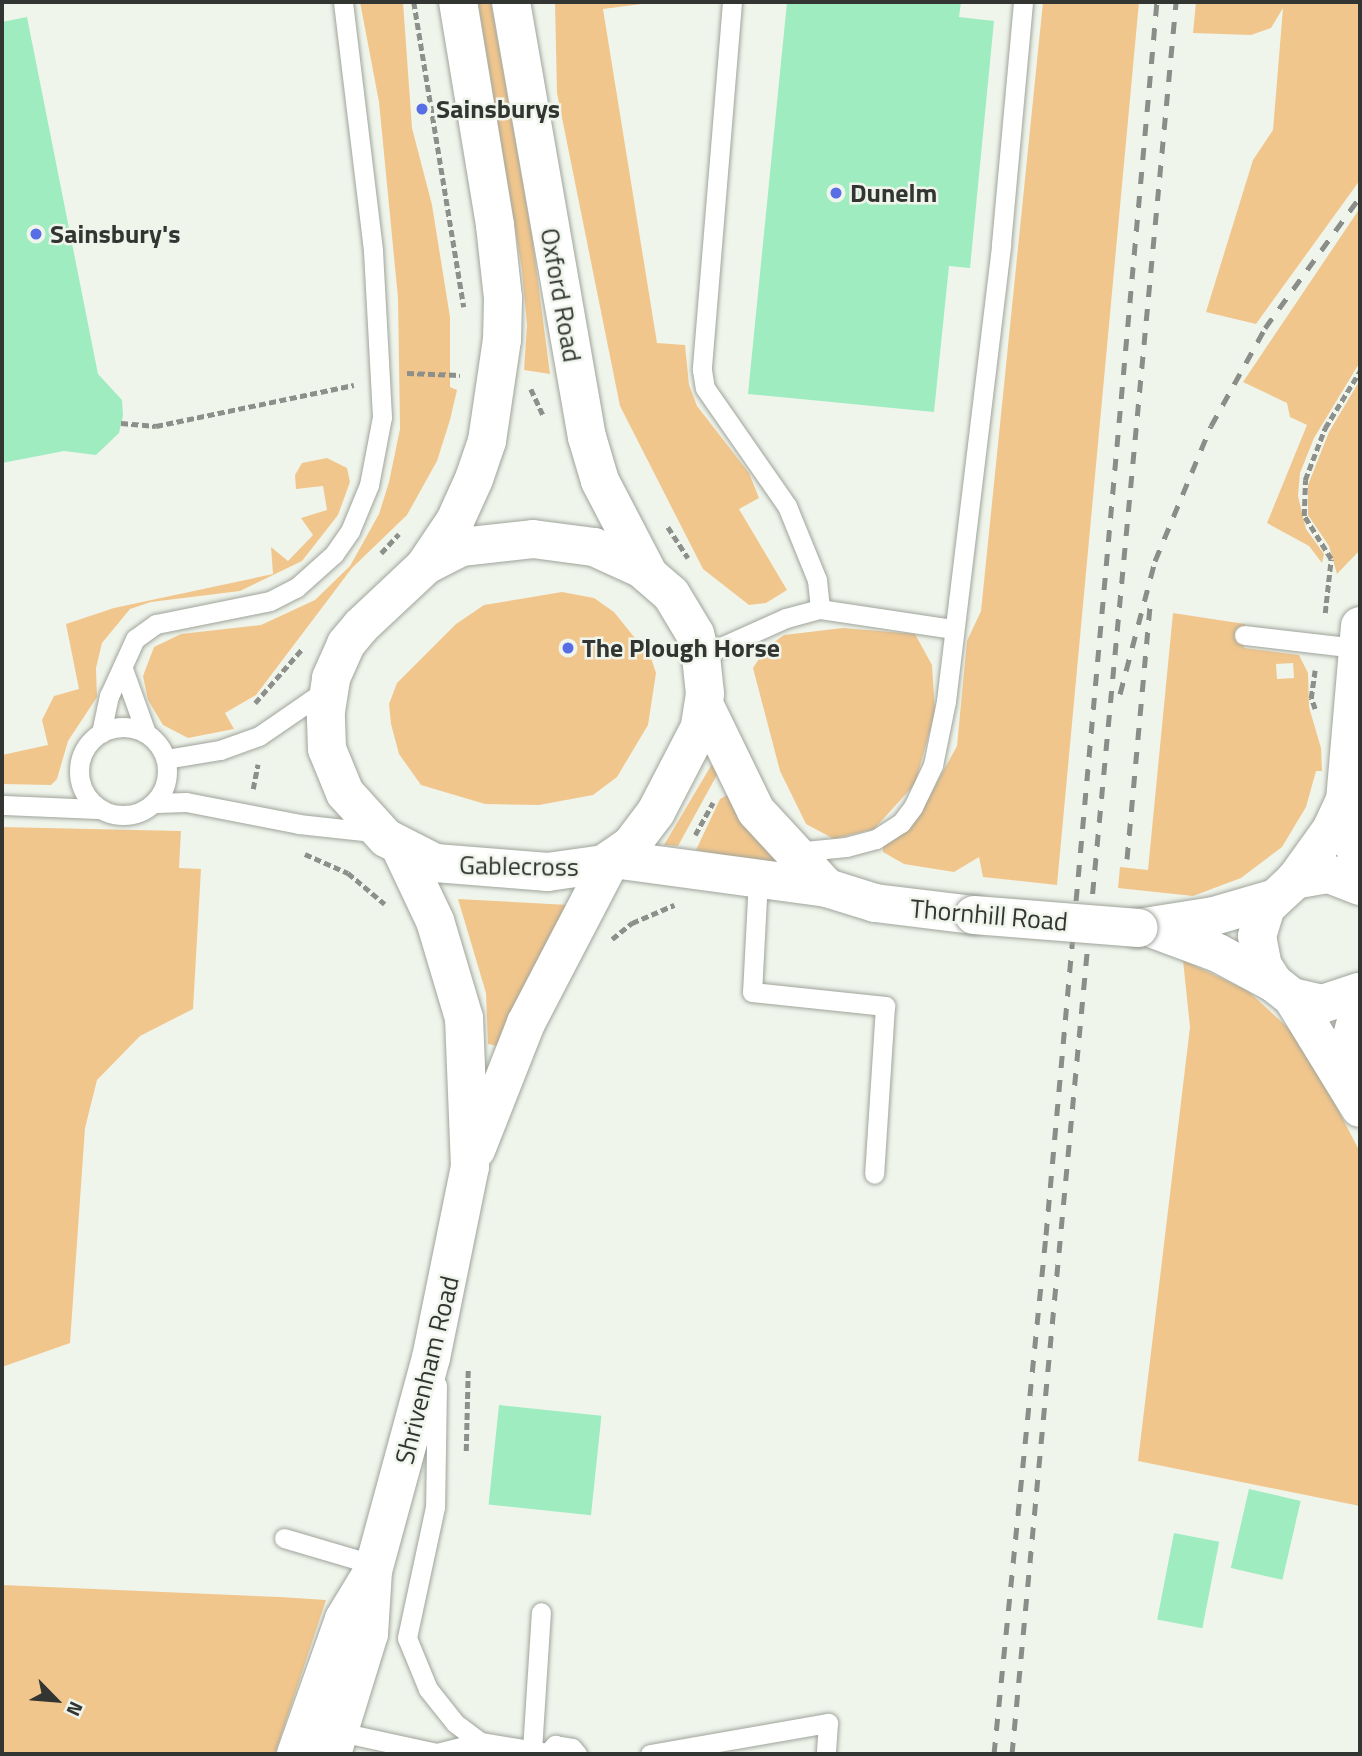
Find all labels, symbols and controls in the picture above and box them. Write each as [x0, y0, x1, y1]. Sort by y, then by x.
place label: Sainsburys [436, 93, 560, 125]
marker: Sainsburys [414, 101, 430, 117]
place label: Dunelm [850, 177, 937, 209]
marker: Dunelm [828, 185, 844, 201]
place label: Sainsbury's [50, 218, 180, 250]
marker: Sainsbury's [28, 226, 44, 242]
street label: Oxford Road [534, 226, 588, 364]
place label: The Plough Horse [582, 632, 780, 664]
marker: The Plough Horse [560, 640, 576, 656]
street label: Gablecross [459, 849, 579, 883]
street label: Thornhill Road [909, 893, 1069, 937]
street label: Shrivenham Road [389, 1273, 465, 1467]
north arrow [21, 1665, 91, 1735]
text: N [60, 1697, 91, 1721]

